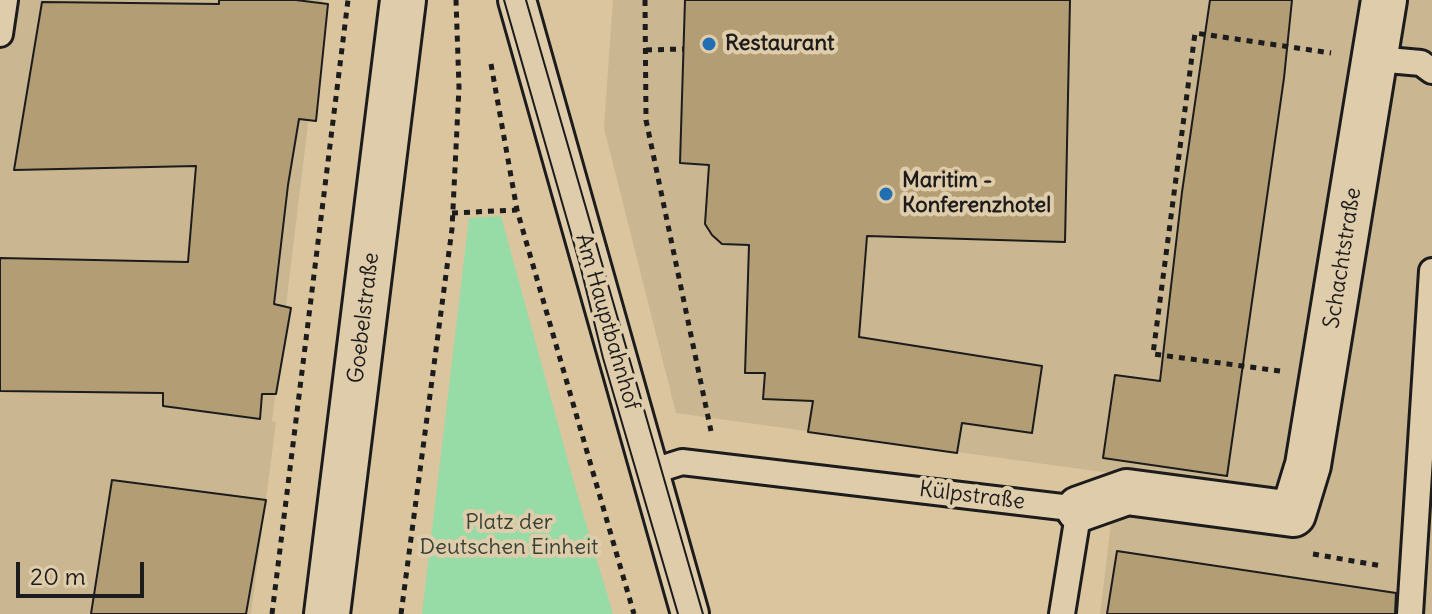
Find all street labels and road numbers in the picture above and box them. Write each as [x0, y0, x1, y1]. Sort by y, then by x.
street label: Schachtstraße [1319, 186, 1367, 330]
street label: Am Hauptbahnhof [569, 231, 645, 413]
street label: Goebelstraße [343, 251, 385, 385]
street label: Külpstraße [918, 476, 1026, 516]

